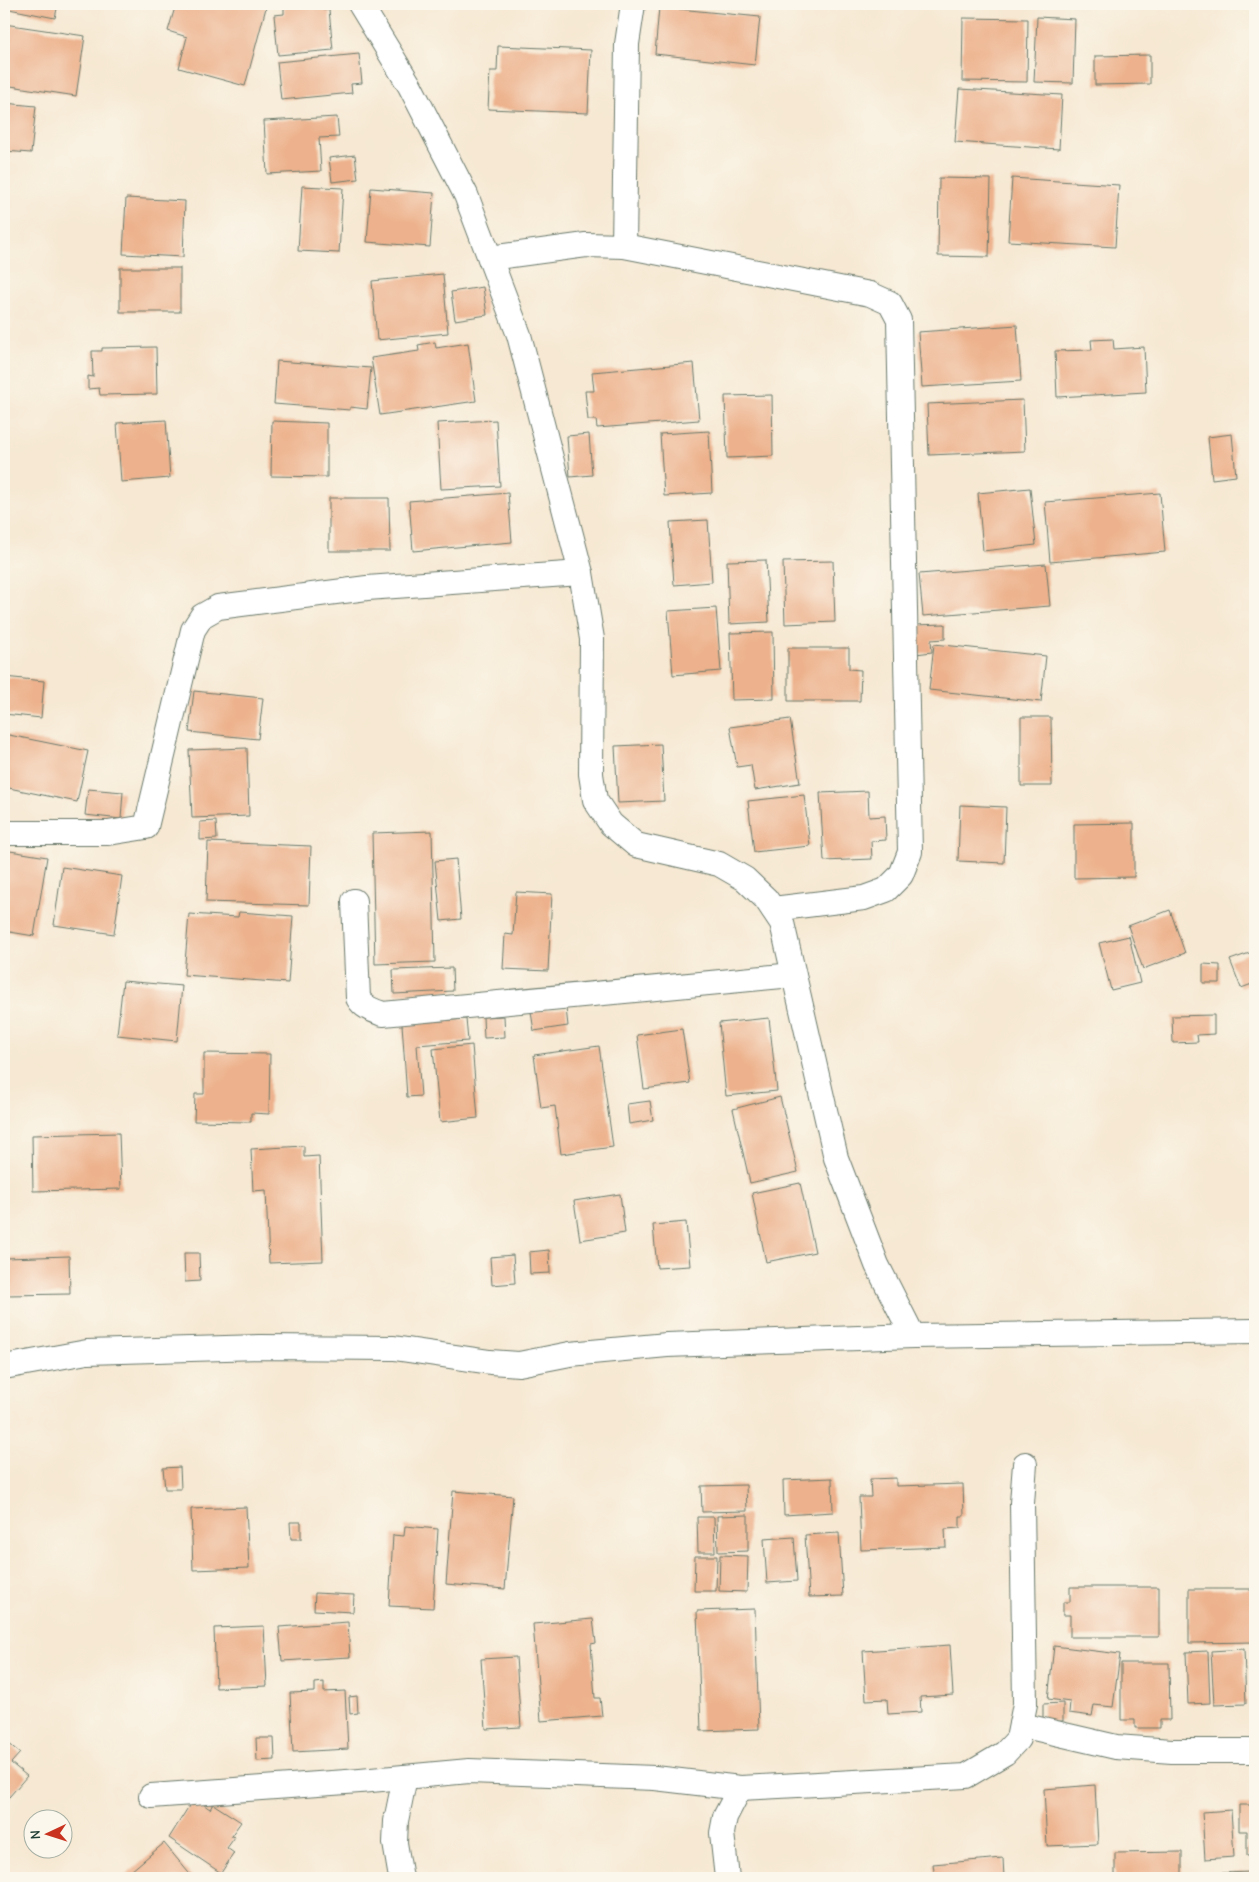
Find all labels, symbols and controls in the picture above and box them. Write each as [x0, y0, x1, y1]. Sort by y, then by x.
north arrow [22, 1810, 72, 1860]
text: N [27, 1830, 44, 1840]

